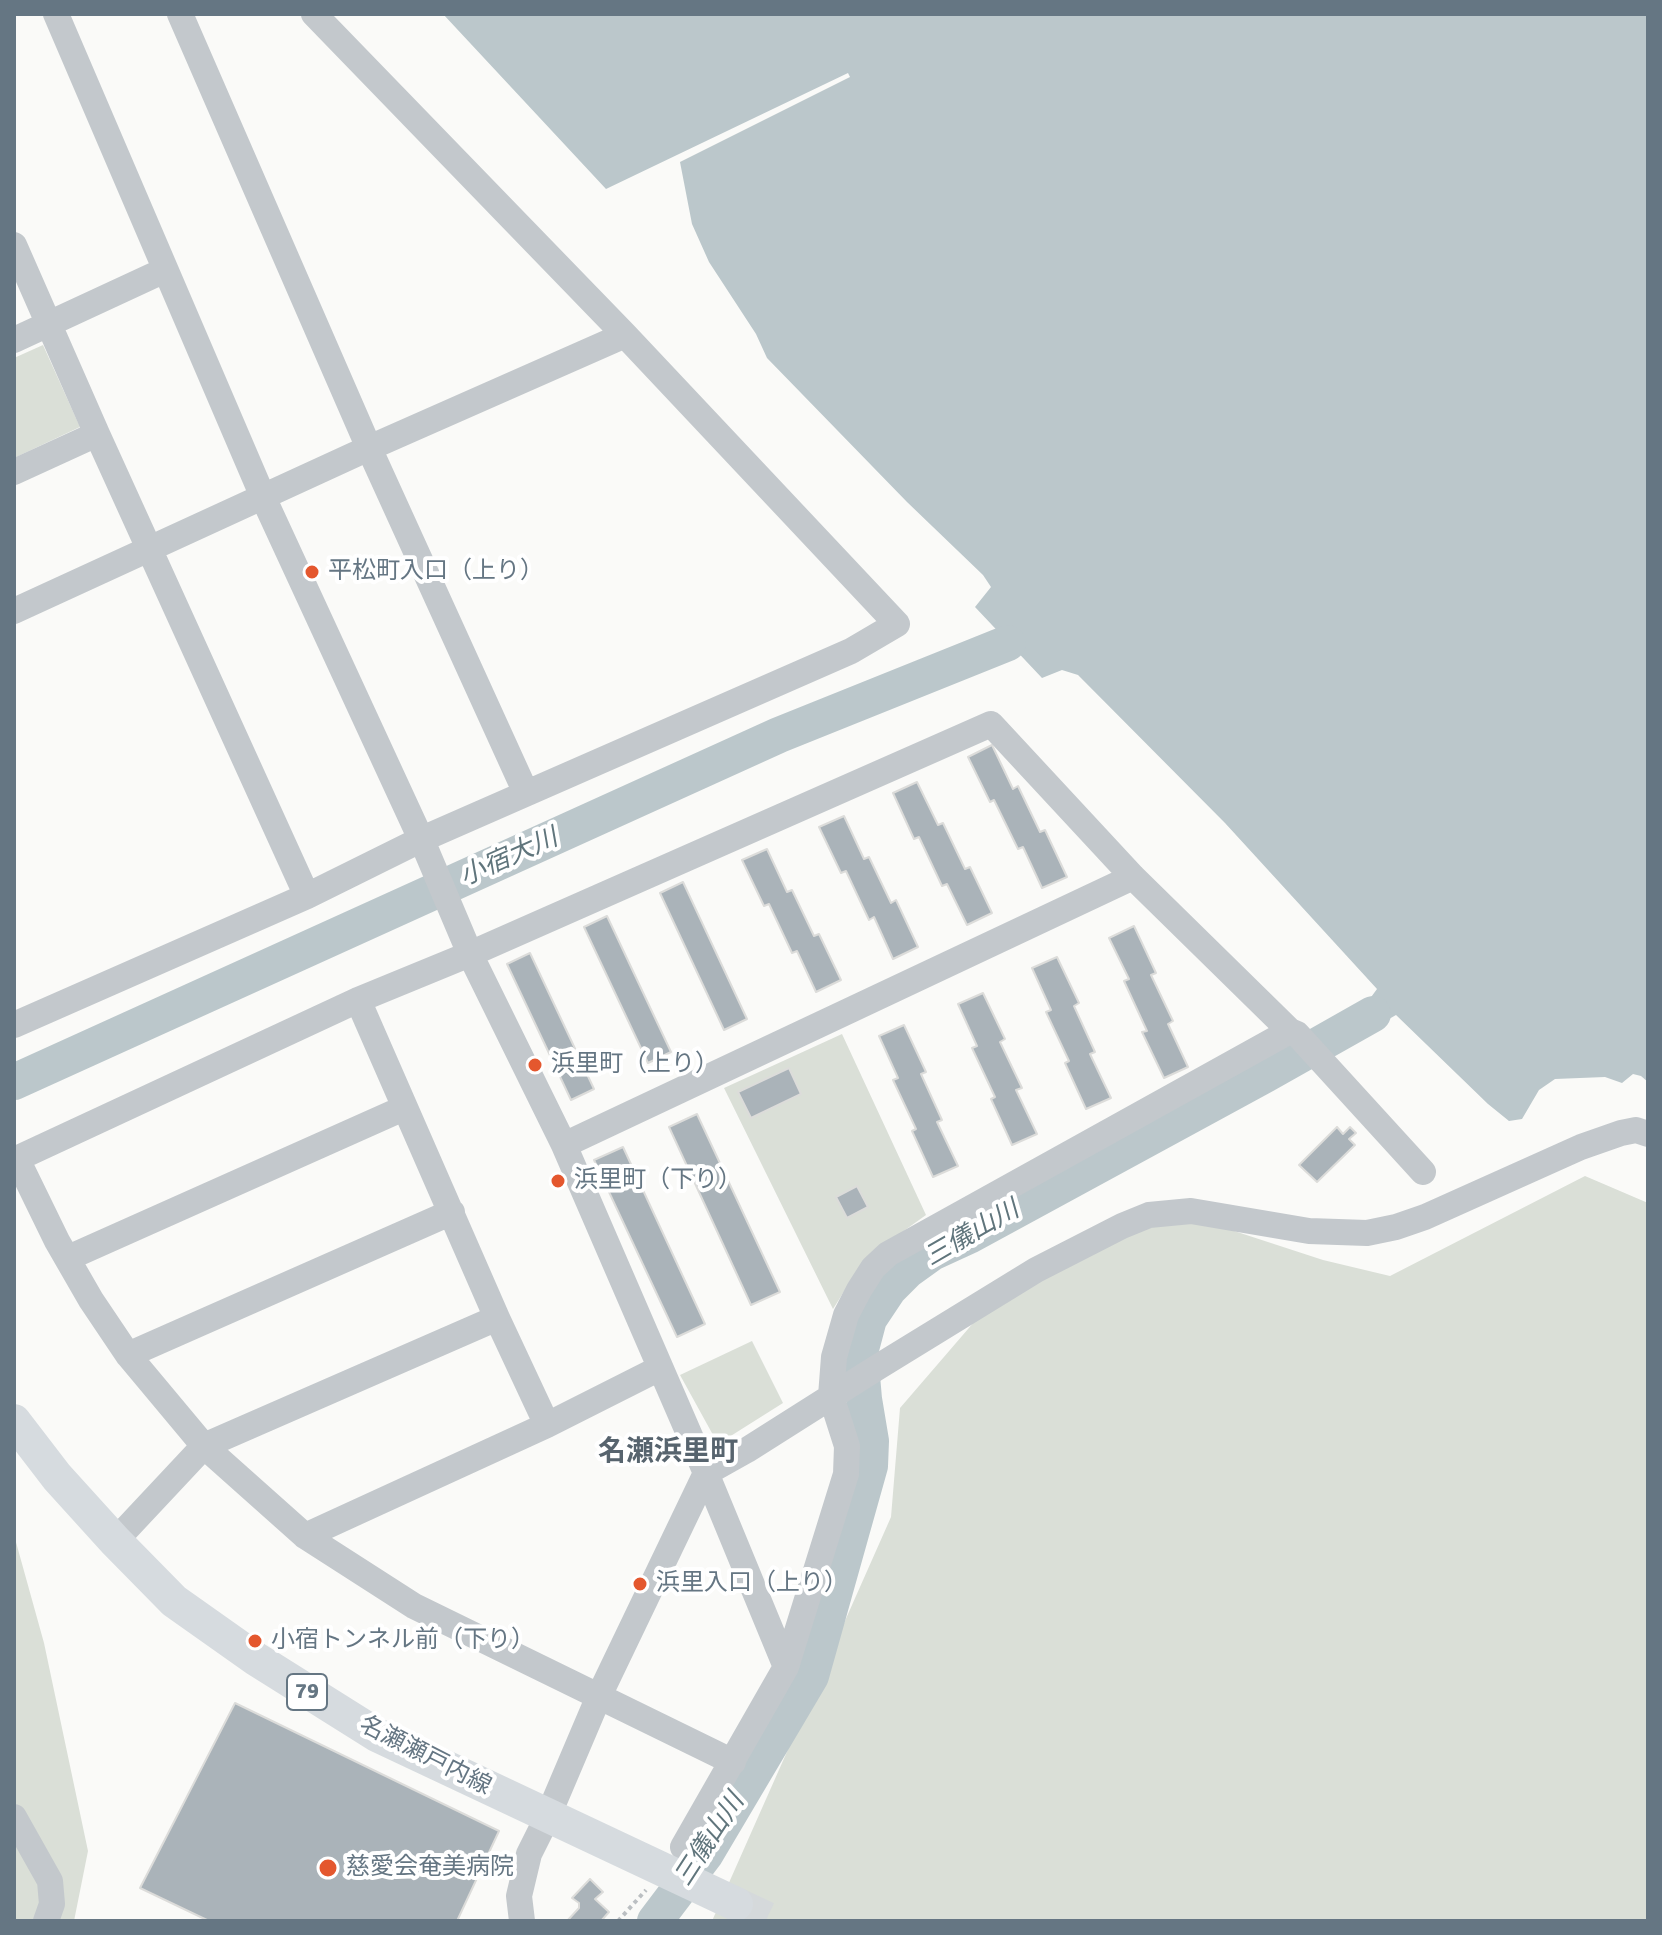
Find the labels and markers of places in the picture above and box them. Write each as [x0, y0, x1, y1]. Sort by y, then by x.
place label: 平松町入口（上り） [328, 558, 544, 586]
marker: 平松町入口（上り） [303, 563, 321, 581]
place label: 浜里町（上り） [551, 1051, 719, 1079]
marker: 浜里町（上り） [526, 1056, 544, 1074]
place label: 浜里町（下り） [574, 1167, 742, 1195]
marker: 浜里町（下り） [549, 1172, 567, 1190]
place label: 浜里入口（上り） [656, 1570, 848, 1598]
marker: 浜里入口（上り） [631, 1575, 649, 1593]
place label: 小宿トンネル前（下り） [271, 1627, 535, 1655]
marker: 小宿トンネル前（下り） [246, 1632, 264, 1650]
place label: 慈愛会奄美病院 [346, 1854, 514, 1882]
marker: 慈愛会奄美病院 [317, 1857, 339, 1879]

